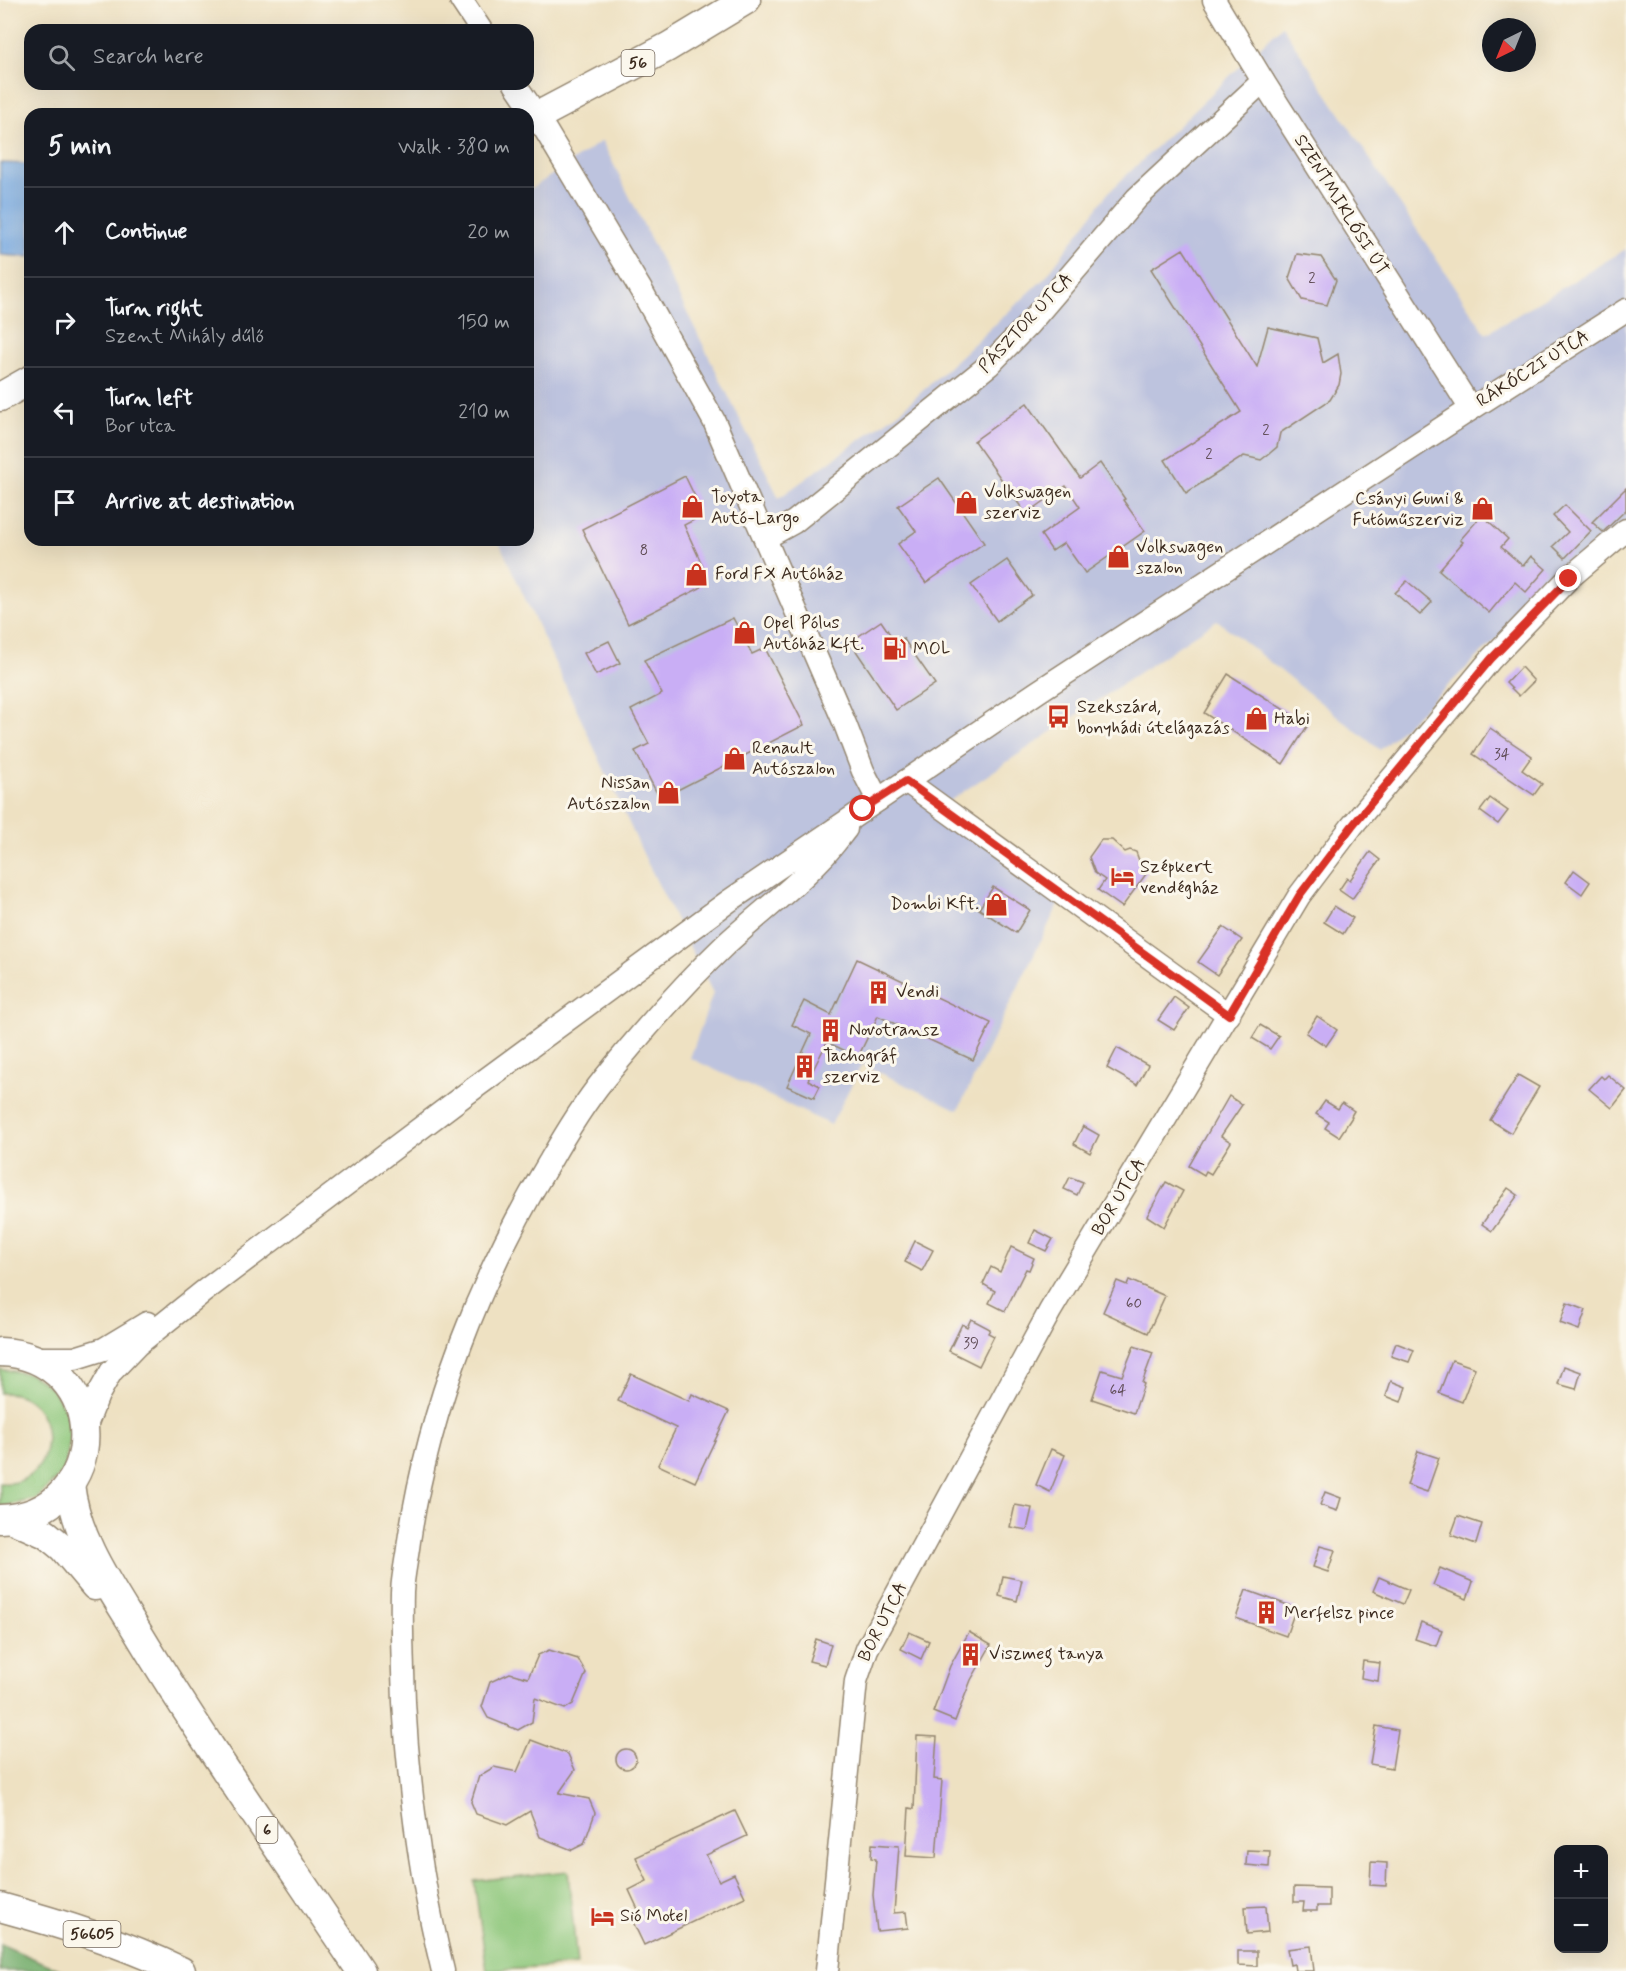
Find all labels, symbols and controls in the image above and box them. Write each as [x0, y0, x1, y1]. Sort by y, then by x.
north arrow [1482, 18, 1536, 72]
search box [24, 24, 534, 90]
icon: search [45, 41, 78, 74]
text: Search here [93, 43, 204, 71]
road number: 56 [622, 50, 654, 76]
text: 5 min [48, 130, 112, 164]
street label: SZENTMIKLÓSI ÚT [1288, 130, 1394, 280]
text: Walk · 380 m [398, 134, 510, 161]
icon: ahead [48, 216, 81, 249]
text: Continue [105, 218, 187, 246]
text: 20 m [467, 219, 510, 246]
street label: PÁSZTOR UTCA [973, 268, 1079, 378]
house number: 2 [1308, 269, 1316, 289]
text: Turn right [105, 295, 203, 323]
icon: right [48, 306, 81, 339]
text: 150 m [457, 309, 510, 336]
text: Szent Mihály dűlő [105, 323, 264, 350]
street label: RÁKÓCZI UTCA [1472, 325, 1594, 413]
text: Turn left [105, 385, 193, 413]
icon: left [48, 396, 81, 429]
text: 210 m [458, 399, 510, 426]
text: Bor utca [105, 413, 175, 440]
house number: 2 [1262, 421, 1270, 441]
house number: 2 [1205, 445, 1213, 465]
place label: Volkswagen szerviz [984, 480, 1071, 525]
place label: Toyota Autó-Largo [711, 485, 799, 531]
icon: arrive [48, 486, 81, 519]
place label: Csányi Gumi & Futóműszerviz [1352, 487, 1464, 532]
text: Arrive at destination [105, 488, 295, 516]
shop icon: Volkswagen szerviz [953, 489, 979, 515]
shop icon: Toyota Autó-Largo [680, 494, 706, 520]
shop icon: Csányi Gumi & Futóműszerviz [1469, 496, 1495, 522]
place label: Volkswagen szalon [1136, 535, 1223, 580]
house number: 8 [640, 541, 648, 561]
shop icon: Volkswagen szalon [1105, 544, 1131, 570]
shop icon: Ford FX Autóház [684, 561, 710, 587]
place label: Ford FX Autóház [715, 562, 844, 586]
route end [1555, 565, 1581, 591]
place label: Opel Pólus Autóház Kft. [763, 611, 864, 656]
shop icon: Opel Pólus Autóház Kft. [732, 620, 758, 646]
fuel station icon: MOL [882, 636, 908, 662]
place label: MOL [913, 637, 950, 661]
place label: Szekszárd, bonyhádi útelágazás [1077, 695, 1230, 740]
bus stop icon: Szekszárd, bonyhádi útelágazás [1046, 704, 1072, 730]
shop icon: Habi [1243, 706, 1269, 732]
place label: Habi [1274, 707, 1310, 731]
place label: Renault Autószalon [752, 736, 835, 781]
shop icon: Renault Autószalon [721, 745, 747, 771]
house number: 34 [1494, 745, 1510, 765]
place label: Nissan Autószalon [567, 771, 650, 816]
shop icon: Nissan Autószalon [655, 780, 681, 806]
route start [849, 795, 875, 821]
place label: Szépkert vendégház [1140, 855, 1219, 900]
hotel icon: Szépkert vendégház [1109, 864, 1135, 890]
shop icon: Dombi Kft. [984, 891, 1010, 917]
place label: Dombi Kft. [890, 892, 979, 916]
building icon: Vendi [865, 979, 891, 1005]
place label: Vendi [896, 980, 939, 1004]
building icon: Novotransz [818, 1017, 844, 1043]
place label: Novotransz [849, 1018, 940, 1042]
place label: Tachográf szerviz [823, 1044, 897, 1089]
building icon: Tachográf szerviz [792, 1053, 818, 1079]
street label: BOR UTCA [1086, 1154, 1152, 1240]
house number: 60 [1126, 1294, 1142, 1314]
house number: 39 [963, 1334, 979, 1354]
house number: 64 [1110, 1381, 1126, 1401]
street label: BOR UTCA [853, 1578, 913, 1666]
building icon: Merfelsz pince [1253, 1600, 1279, 1626]
place label: Merfelsz pince [1284, 1601, 1394, 1625]
building icon: Viszmeg tanya [958, 1641, 984, 1667]
place label: Viszmeg tanya [989, 1642, 1104, 1668]
road number: 6 [256, 1817, 278, 1843]
map controls [1554, 1845, 1608, 1953]
button: + [1554, 1845, 1608, 1899]
button: − [1554, 1899, 1608, 1953]
hotel icon: Sió Motel [589, 1903, 615, 1929]
place label: Sió Motel [620, 1904, 687, 1928]
road number: 56605 [64, 1921, 121, 1947]

